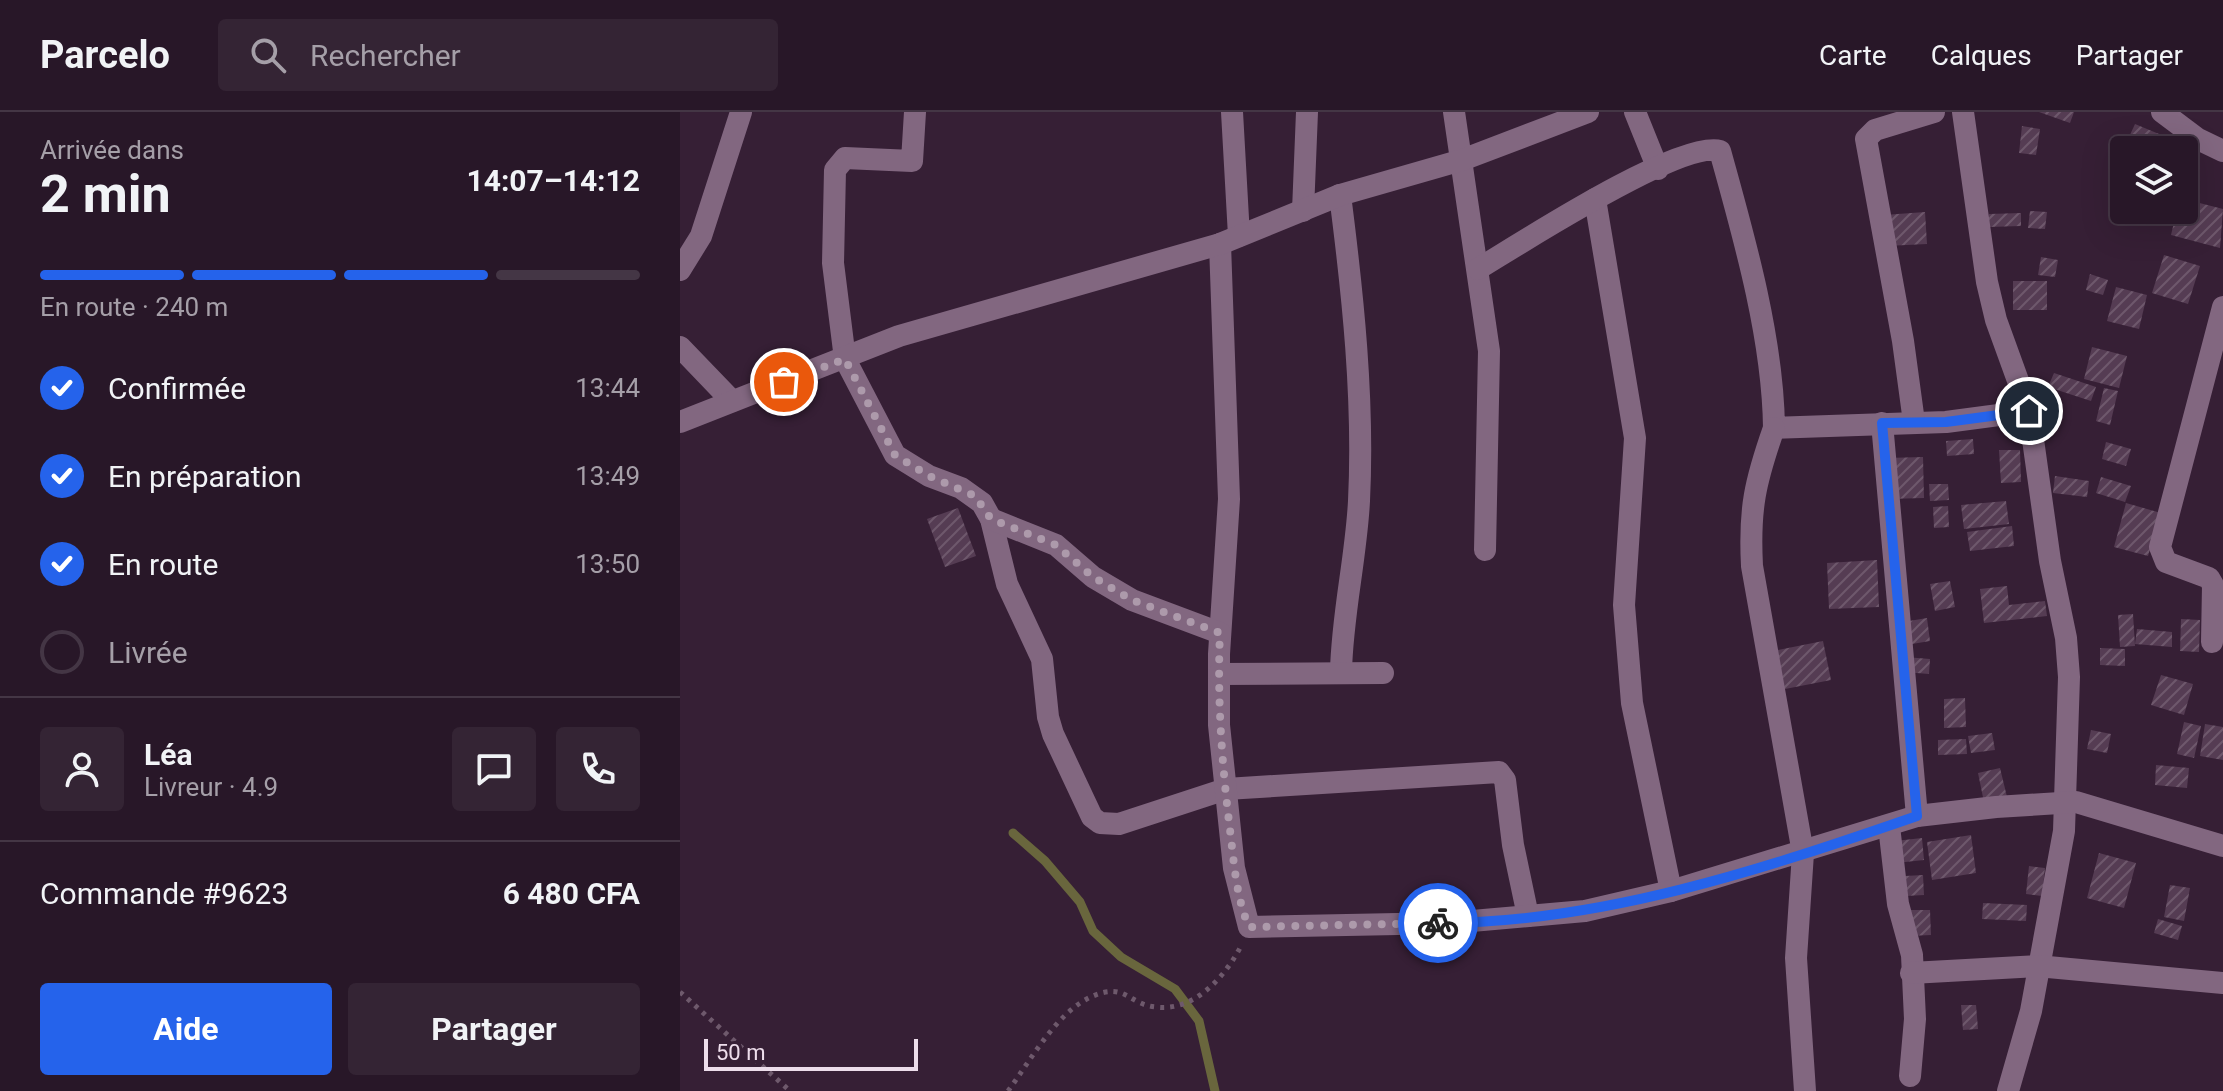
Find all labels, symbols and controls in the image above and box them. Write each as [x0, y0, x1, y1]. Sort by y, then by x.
search box [218, 19, 778, 91]
text: Parcelo [40, 33, 170, 77]
icon: search [246, 33, 290, 77]
text: Rechercher [310, 38, 461, 73]
text: Carte [1819, 39, 1887, 72]
text: Calques [1931, 39, 2032, 72]
text: Partager [2076, 39, 2183, 72]
text: Arrivée dans [40, 135, 184, 165]
map controls [2110, 136, 2198, 224]
button: layers [2110, 136, 2198, 224]
text: 14:07–14:12 [466, 163, 640, 198]
text: 2 min [40, 164, 171, 225]
text: En route · 240 m [40, 292, 228, 322]
pin [750, 348, 818, 416]
icon: bag [762, 360, 806, 404]
icon: check [40, 366, 84, 410]
text: Confirmée [108, 371, 246, 406]
text: 13:44 [575, 373, 640, 403]
pin [1995, 377, 2063, 445]
icon: home [2007, 389, 2051, 433]
icon: check [40, 454, 84, 498]
text: En préparation [108, 459, 302, 494]
text: 13:49 [575, 461, 640, 491]
icon: check [40, 542, 84, 586]
text: En route [108, 547, 218, 582]
text: 13:50 [575, 549, 640, 579]
text: Livrée [108, 635, 188, 670]
button: person [40, 727, 124, 811]
button: chat [452, 727, 536, 811]
button: phone [556, 727, 640, 811]
text: Léa [144, 737, 193, 772]
text: Livreur · 4.9 [144, 772, 278, 802]
text: Commande #9623 [40, 876, 288, 911]
text: 6 480 CFA [503, 876, 640, 911]
courier [1398, 883, 1478, 963]
icon: bike [1416, 901, 1460, 945]
button: Aide [40, 983, 332, 1075]
button: Partager [348, 983, 640, 1075]
scale bar [704, 1035, 918, 1071]
text: 50 m [716, 1040, 765, 1065]

